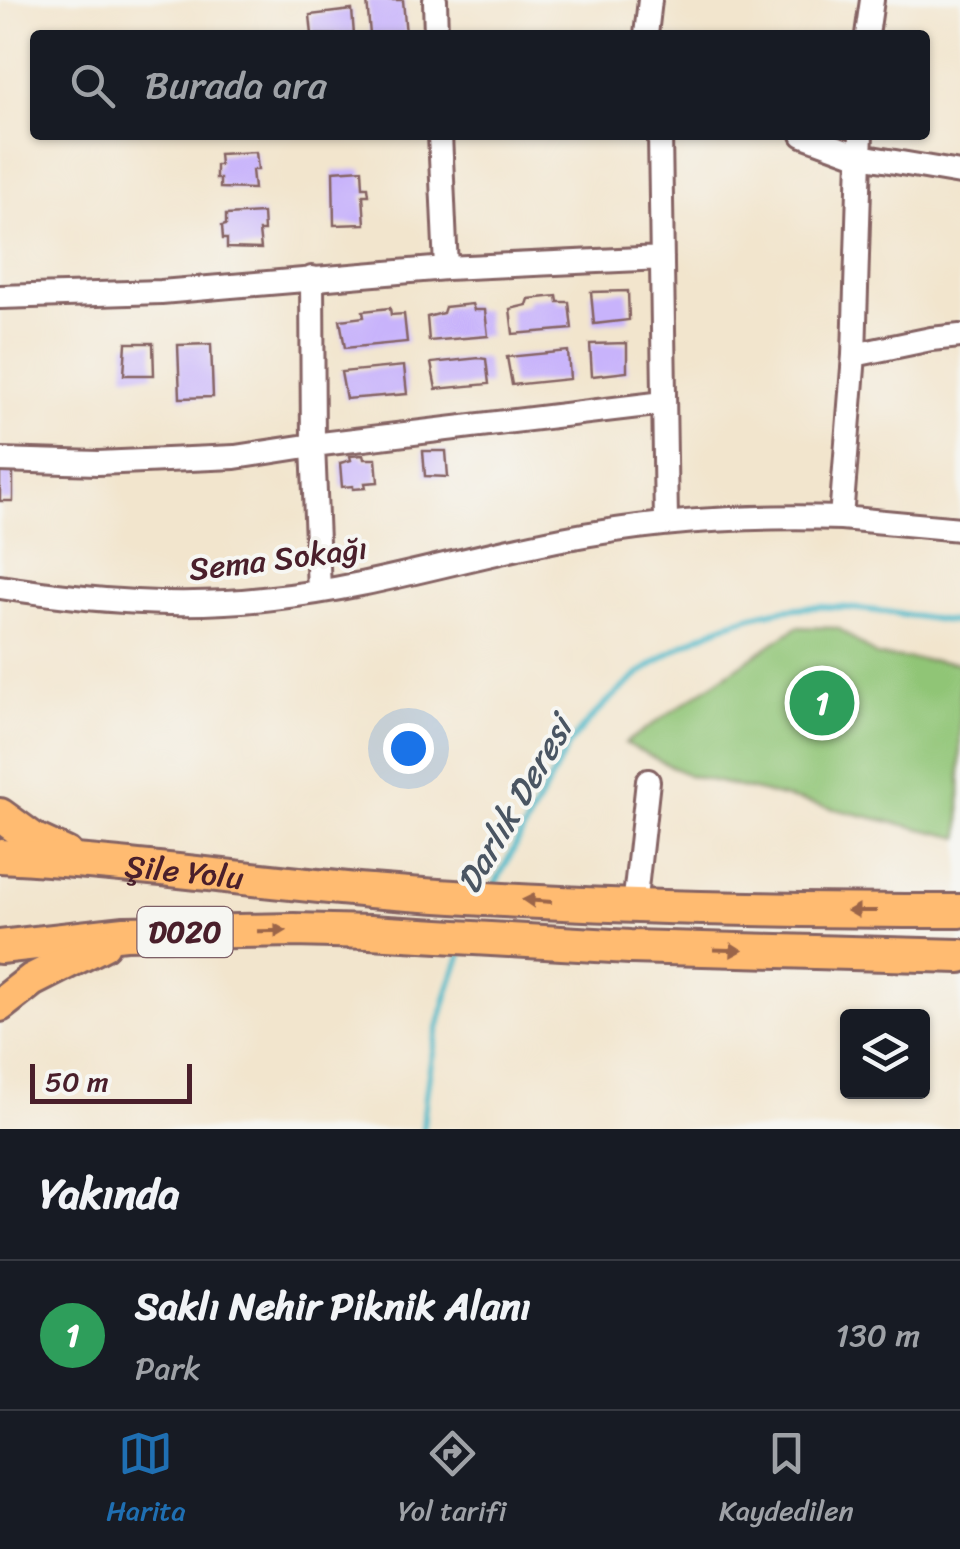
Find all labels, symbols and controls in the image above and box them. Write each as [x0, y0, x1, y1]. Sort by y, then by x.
search box [30, 30, 930, 140]
text: Burada ara [145, 52, 327, 119]
icon: search [65, 58, 120, 113]
street label: Sema Sokağı [185, 520, 371, 598]
pin: 1 [790, 666, 854, 740]
water label: Darlık Deresi [438, 699, 593, 905]
your location [383, 723, 434, 774]
street label: Şile Yolu [122, 837, 247, 906]
one-way arrow [520, 893, 552, 909]
one-way arrow [846, 903, 878, 919]
road number: D020 [138, 907, 232, 957]
one-way arrow [256, 922, 288, 938]
one-way arrow [712, 943, 744, 959]
map controls [840, 1009, 930, 1099]
button: layers [840, 1009, 930, 1099]
text: 50 m [45, 1057, 109, 1106]
scale bar [30, 1059, 192, 1104]
text: Yakında [40, 1157, 180, 1231]
text: Saklı Nehir Piknik Alanı [135, 1273, 531, 1340]
text: 1 [66, 1307, 79, 1364]
text: 130 m [836, 1307, 920, 1364]
text: Park [135, 1340, 201, 1397]
tab: Harita [106, 1426, 186, 1535]
tab: Yol tarifi [398, 1426, 506, 1535]
tab: Kaydedilen [719, 1426, 854, 1535]

